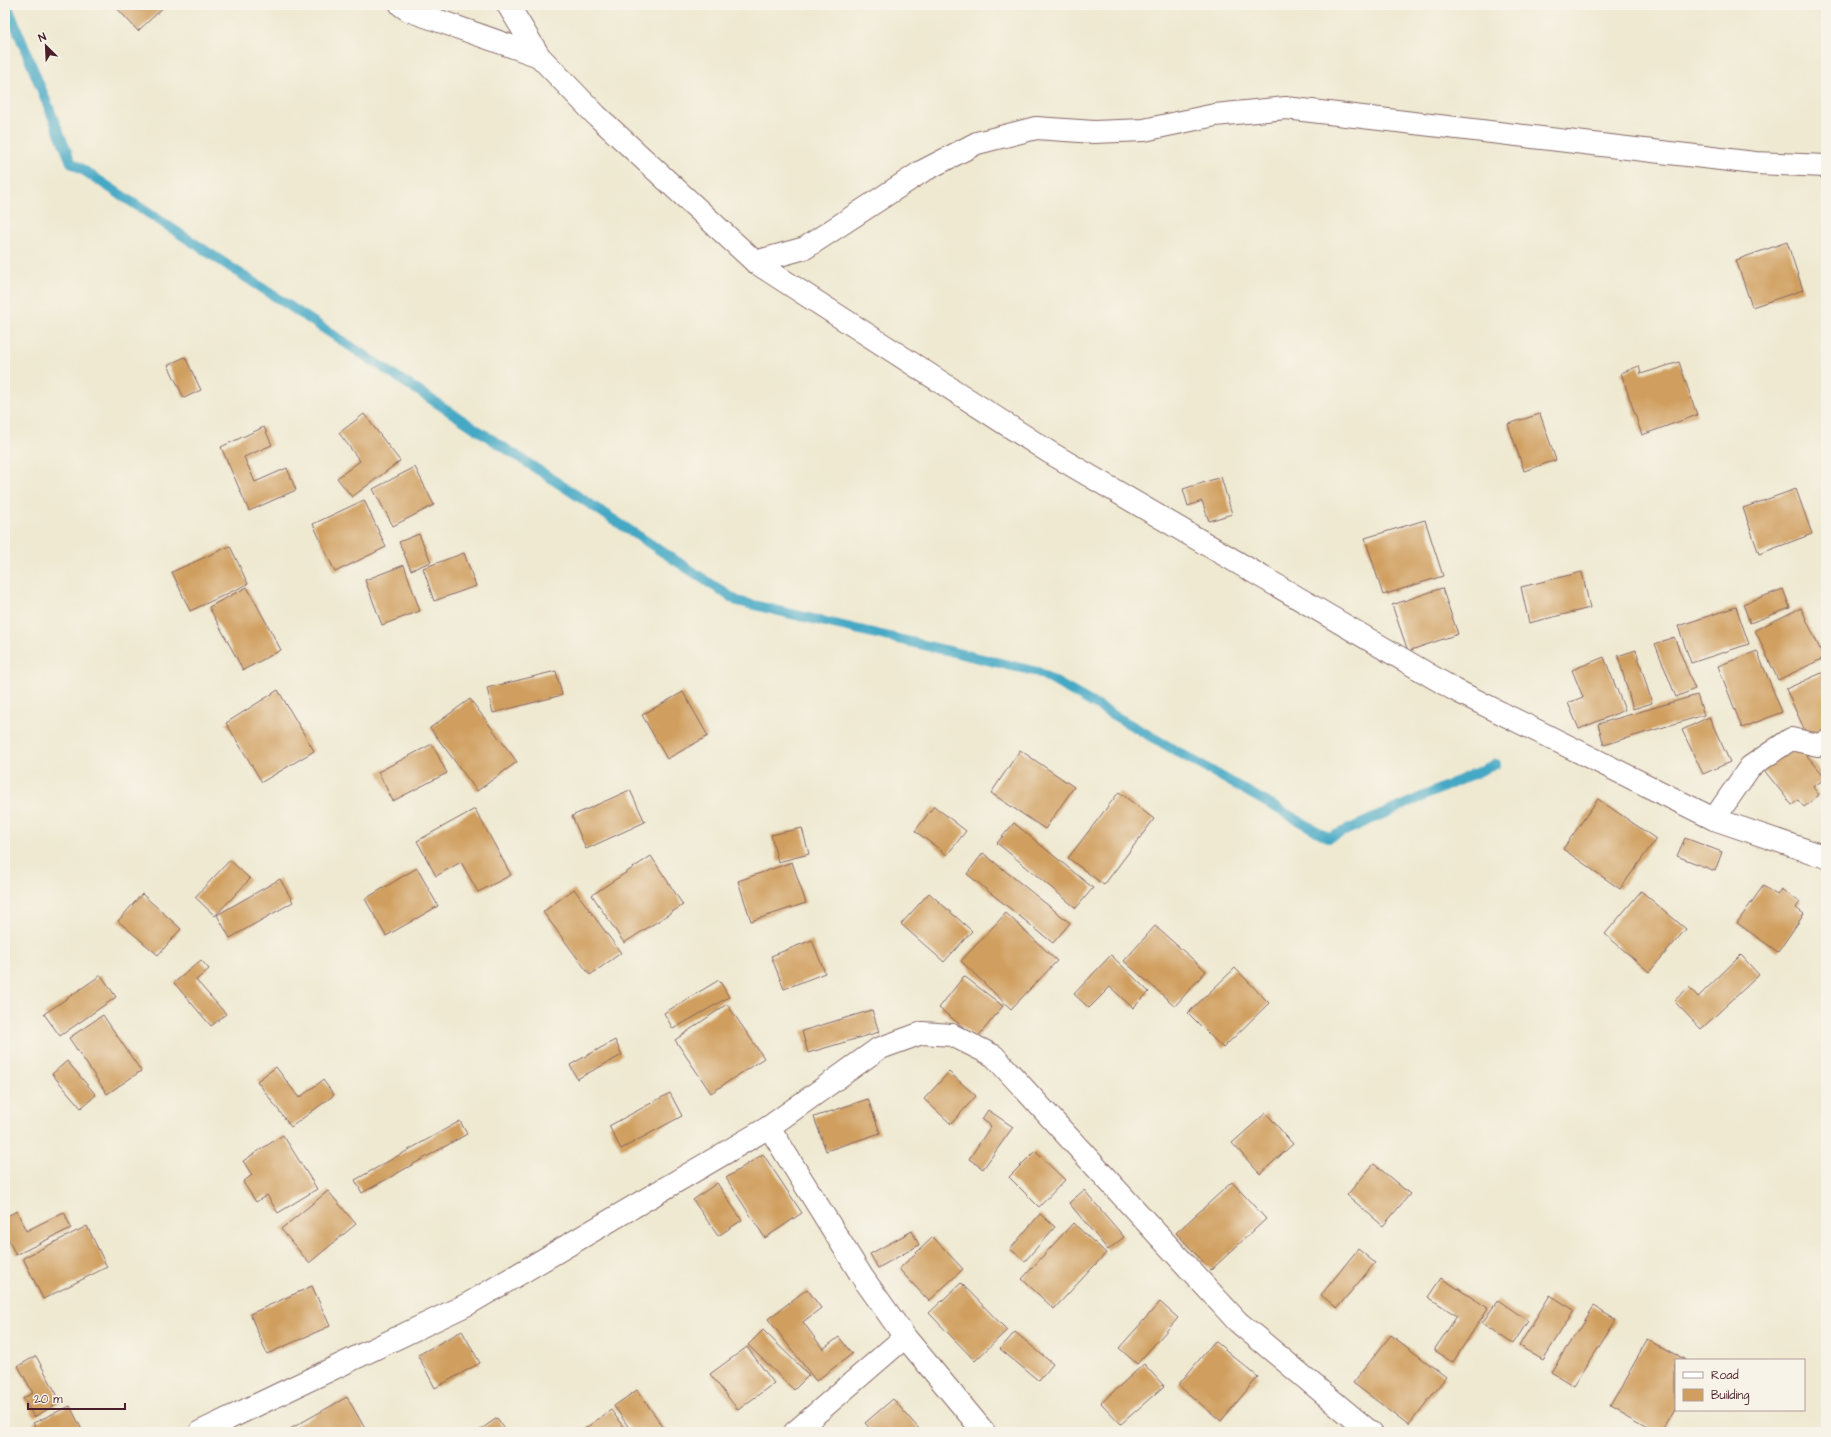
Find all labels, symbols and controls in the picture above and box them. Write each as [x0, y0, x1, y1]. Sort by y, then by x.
north arrow [26, 26, 66, 66]
text: N [36, 29, 48, 46]
legend [1675, 1359, 1805, 1411]
text: Road [1711, 1367, 1739, 1384]
scale bar [28, 1385, 125, 1411]
text: Building [1711, 1387, 1749, 1405]
text: 20 m [34, 1391, 63, 1408]

